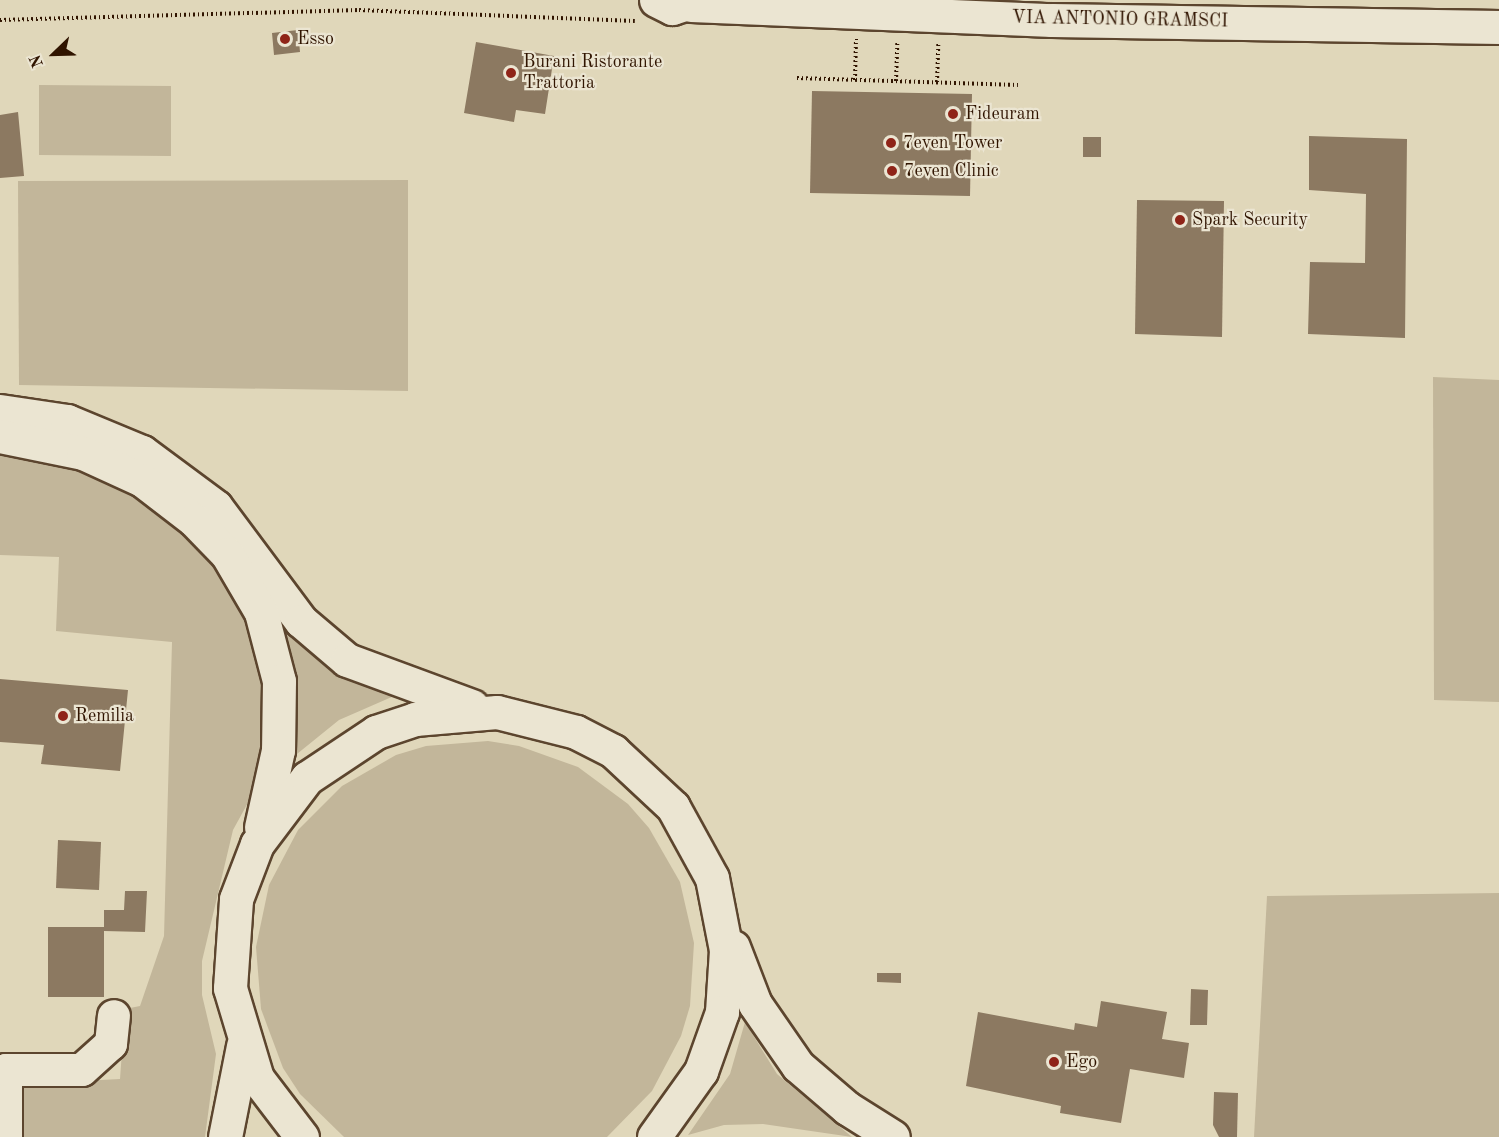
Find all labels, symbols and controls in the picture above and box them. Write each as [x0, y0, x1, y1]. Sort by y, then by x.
street label: VIA ANTONIO GRAMSCI [1012, 7, 1228, 33]
north arrow [24, 24, 84, 84]
place label: Esso [297, 28, 334, 50]
marker: Esso [278, 32, 292, 46]
text: N [28, 52, 47, 70]
place label: Burani Ristorante Trattoria [523, 52, 662, 94]
marker: Burani Ristorante Trattoria [504, 66, 518, 80]
place label: Fideuram [965, 103, 1040, 125]
marker: Fideuram [946, 107, 960, 121]
place label: 7even Tower [903, 132, 1002, 154]
marker: 7even Tower [884, 136, 898, 150]
place label: 7even Clinic [904, 160, 999, 182]
marker: 7even Clinic [885, 164, 899, 178]
place label: Spark Security [1192, 209, 1308, 231]
marker: Spark Security [1173, 213, 1187, 227]
place label: Remilia [75, 705, 134, 727]
marker: Remilia [56, 709, 70, 723]
place label: Ego [1066, 1051, 1097, 1073]
marker: Ego [1047, 1055, 1061, 1069]

